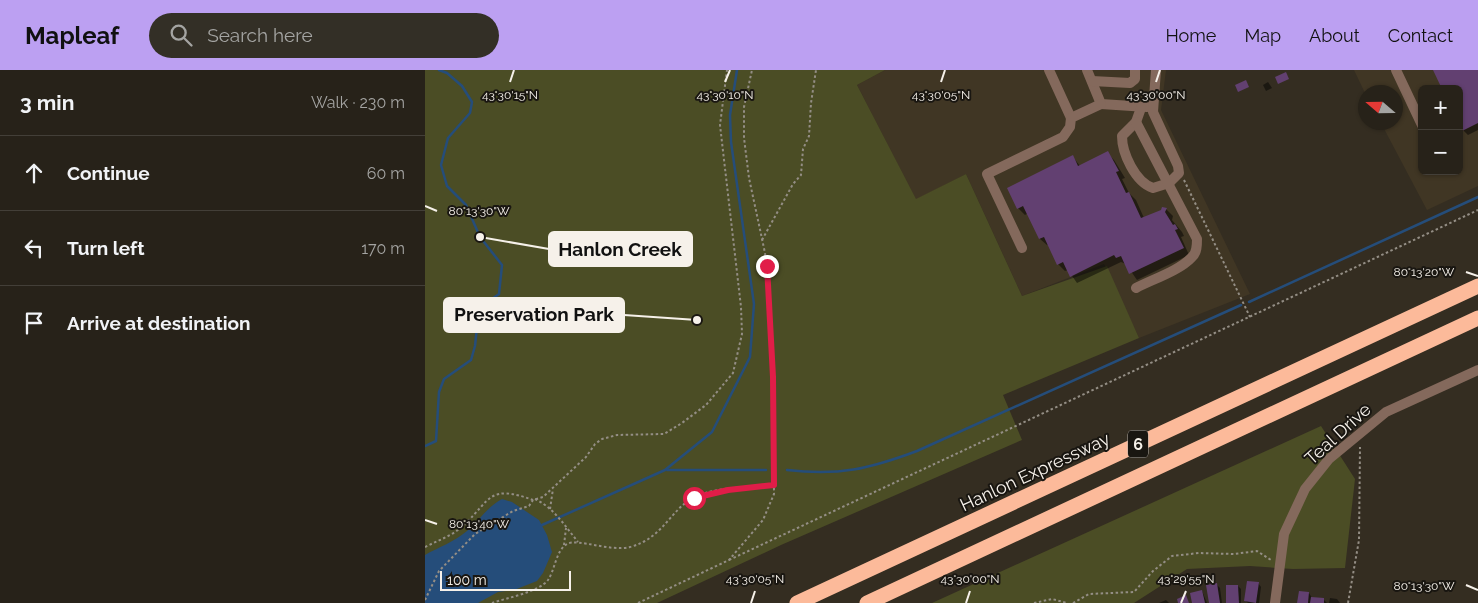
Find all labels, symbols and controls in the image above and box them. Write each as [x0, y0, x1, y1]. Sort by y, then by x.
search box [149, 13, 499, 58]
text: Mapleaf [25, 21, 119, 50]
icon: search [167, 21, 195, 49]
text: Search here [207, 24, 313, 46]
text: Home [1165, 25, 1216, 46]
text: Map [1244, 25, 1281, 46]
text: About [1309, 25, 1360, 46]
text: Contact [1388, 25, 1453, 46]
north arrow [1358, 85, 1403, 130]
map controls [1418, 85, 1463, 175]
button: + [1418, 85, 1463, 130]
text: 43°30'15"N [482, 88, 538, 102]
text: 43°30'10"N [697, 88, 753, 102]
text: 43°30'05"N [912, 88, 970, 102]
text: 43°30'00"N [1126, 88, 1186, 102]
text: 3 min [20, 90, 74, 115]
text: Walk · 230 m [311, 93, 405, 112]
button: − [1418, 130, 1463, 175]
icon: ahead [20, 159, 48, 187]
text: Continue [67, 162, 150, 184]
text: 60 m [367, 164, 405, 183]
text: 80°13'30"W [449, 204, 510, 218]
callout: Hanlon Creek [549, 232, 692, 266]
icon: left [20, 234, 48, 262]
text: Turn left [67, 237, 144, 259]
text: Hanlon Creek [558, 238, 682, 260]
text: 170 m [361, 239, 405, 258]
route end [756, 255, 779, 278]
text: 80°13'20"W [1394, 265, 1455, 279]
callout: Preservation Park [444, 298, 624, 332]
text: Preservation Park [454, 303, 614, 325]
icon: arrive [20, 309, 48, 337]
text: Arrive at destination [67, 312, 251, 334]
street label: Teal Drive [1300, 398, 1375, 469]
street label: Hanlon Expressway [957, 428, 1113, 515]
road number: 6 [1128, 430, 1148, 458]
route start [683, 487, 706, 510]
text: 80°13'40"W [449, 517, 510, 531]
scale bar [440, 568, 571, 591]
text: 100 m [447, 572, 487, 588]
text: 43°30'05"N [726, 572, 784, 586]
text: 43°30'00"N [940, 572, 1000, 586]
text: 43°29'55"N [1158, 572, 1214, 586]
text: 80°13'30"W [1394, 579, 1455, 593]

